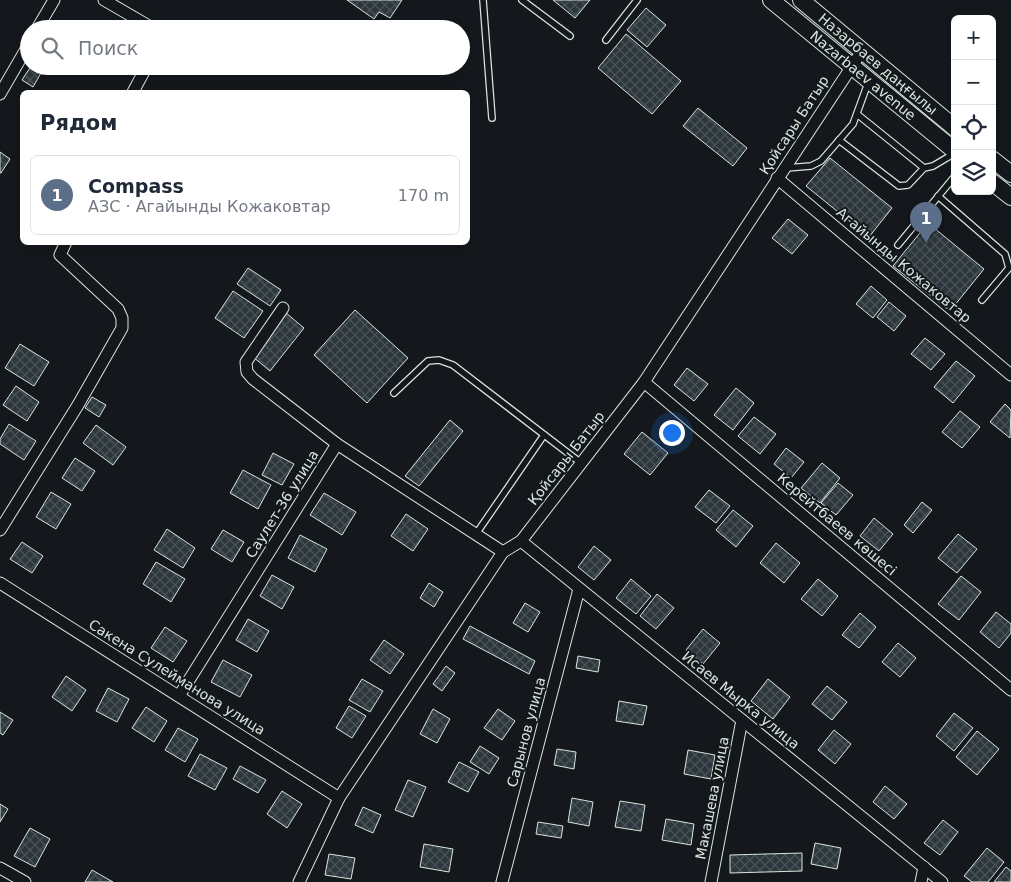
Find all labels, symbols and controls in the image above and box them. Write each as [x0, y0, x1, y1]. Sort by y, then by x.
street label: Назарбаев даңғылы [815, 10, 941, 118]
map controls [951, 15, 996, 195]
button: + [951, 15, 996, 60]
search box [20, 20, 470, 75]
street label: Nazarbaev avenue [807, 28, 919, 123]
icon: search [38, 34, 66, 62]
text: Поиск [78, 37, 138, 59]
button: − [951, 60, 996, 105]
street label: Қойсары Батыр [756, 73, 832, 177]
button: locate [951, 105, 996, 150]
text: Рядом [40, 111, 117, 135]
button: layers [951, 150, 996, 195]
text: Compass [88, 175, 184, 197]
text: 1 [51, 186, 63, 205]
text: 170 m [398, 186, 449, 205]
text: АЗС · Агайынды Кожаковтар [88, 197, 331, 216]
pin: 1 [910, 202, 942, 243]
street label: Агайынды Кожаковтар [834, 204, 975, 326]
street label: Қойсары Батыр [524, 408, 608, 508]
your location [659, 420, 685, 446]
street label: Саулет-36 улица [242, 447, 322, 561]
street label: Керейтбаеев көшесі [774, 470, 900, 578]
street label: Сакена Сулейманова улица [86, 616, 268, 738]
street label: Исаев Мырка улица [679, 648, 803, 752]
street label: Сарынов улица [504, 675, 548, 789]
street label: Макашева улица [692, 735, 732, 861]

